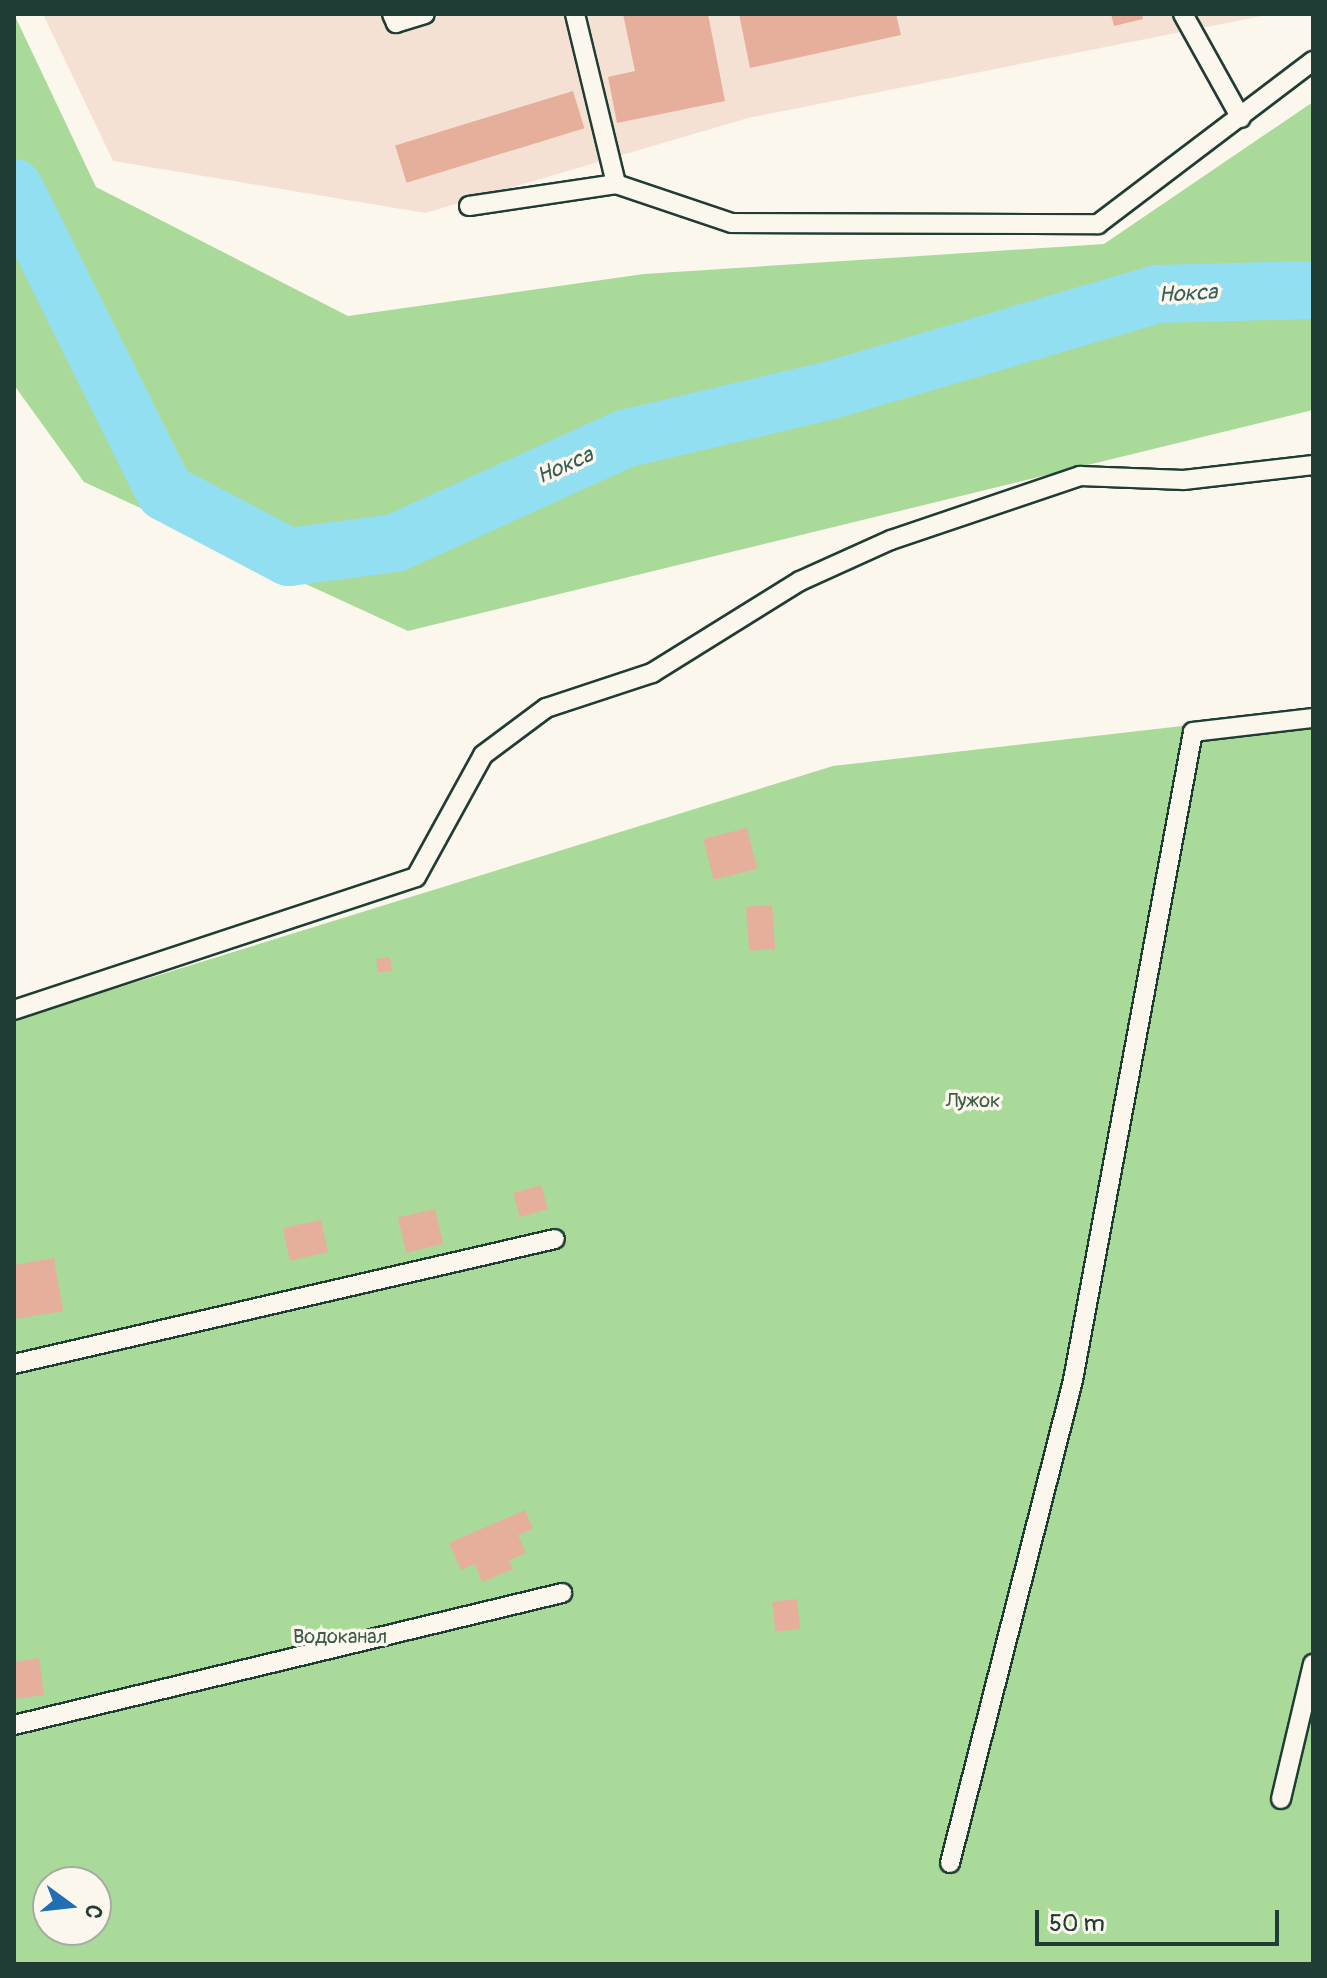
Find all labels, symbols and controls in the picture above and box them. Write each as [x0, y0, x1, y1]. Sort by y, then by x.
water label: Нокса [1158, 279, 1218, 309]
water label: Нокса [533, 442, 597, 490]
park label: Лужок [946, 1088, 1000, 1112]
park label: Водоканал [293, 1624, 387, 1648]
north arrow [32, 1866, 112, 1946]
scale bar [1039, 1894, 1283, 1944]
text: С [78, 1902, 109, 1922]
text: 50 m [1049, 1909, 1105, 1938]

